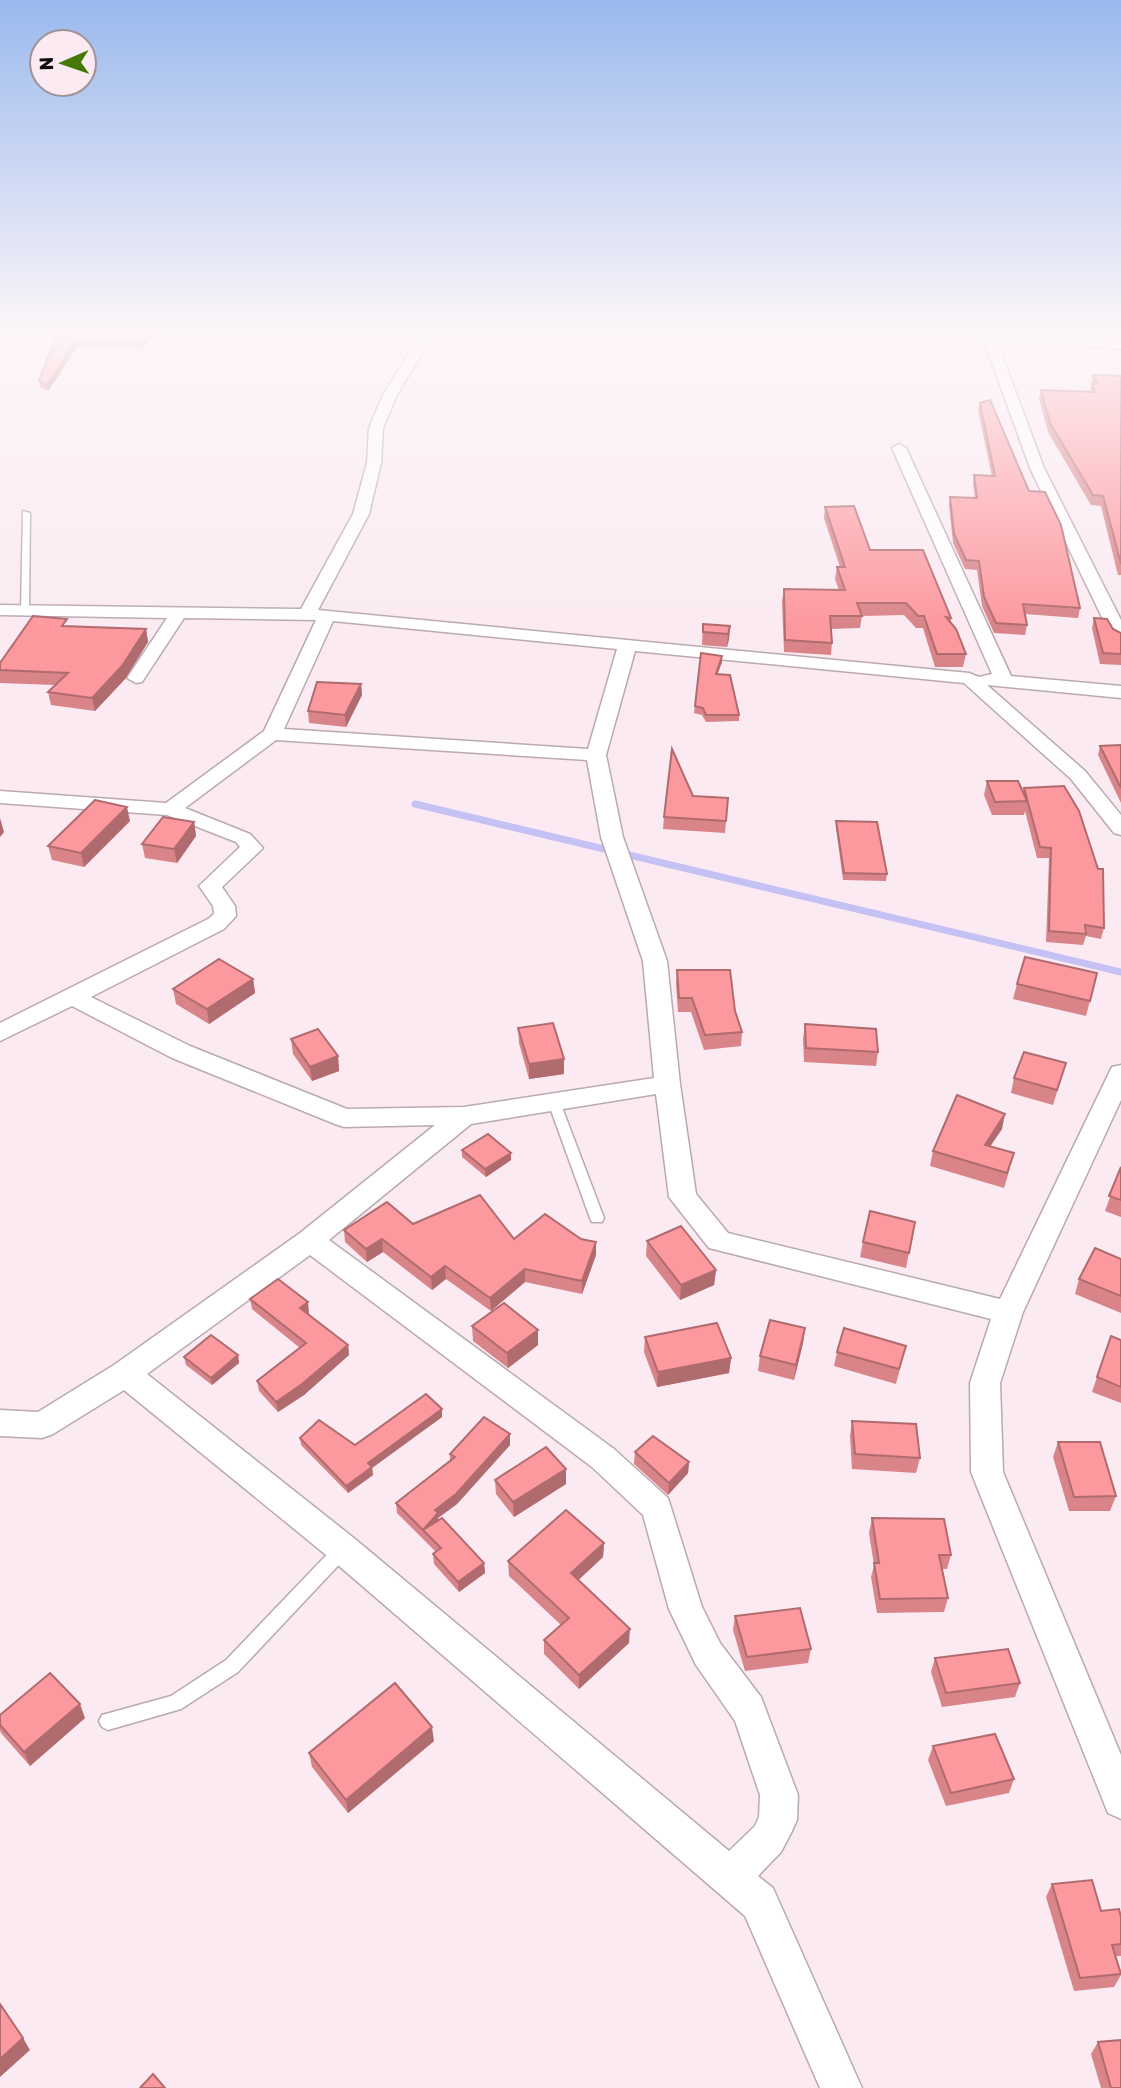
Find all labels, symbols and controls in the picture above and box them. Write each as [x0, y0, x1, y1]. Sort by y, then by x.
north arrow [28, 28, 98, 98]
text: N [35, 56, 58, 71]

